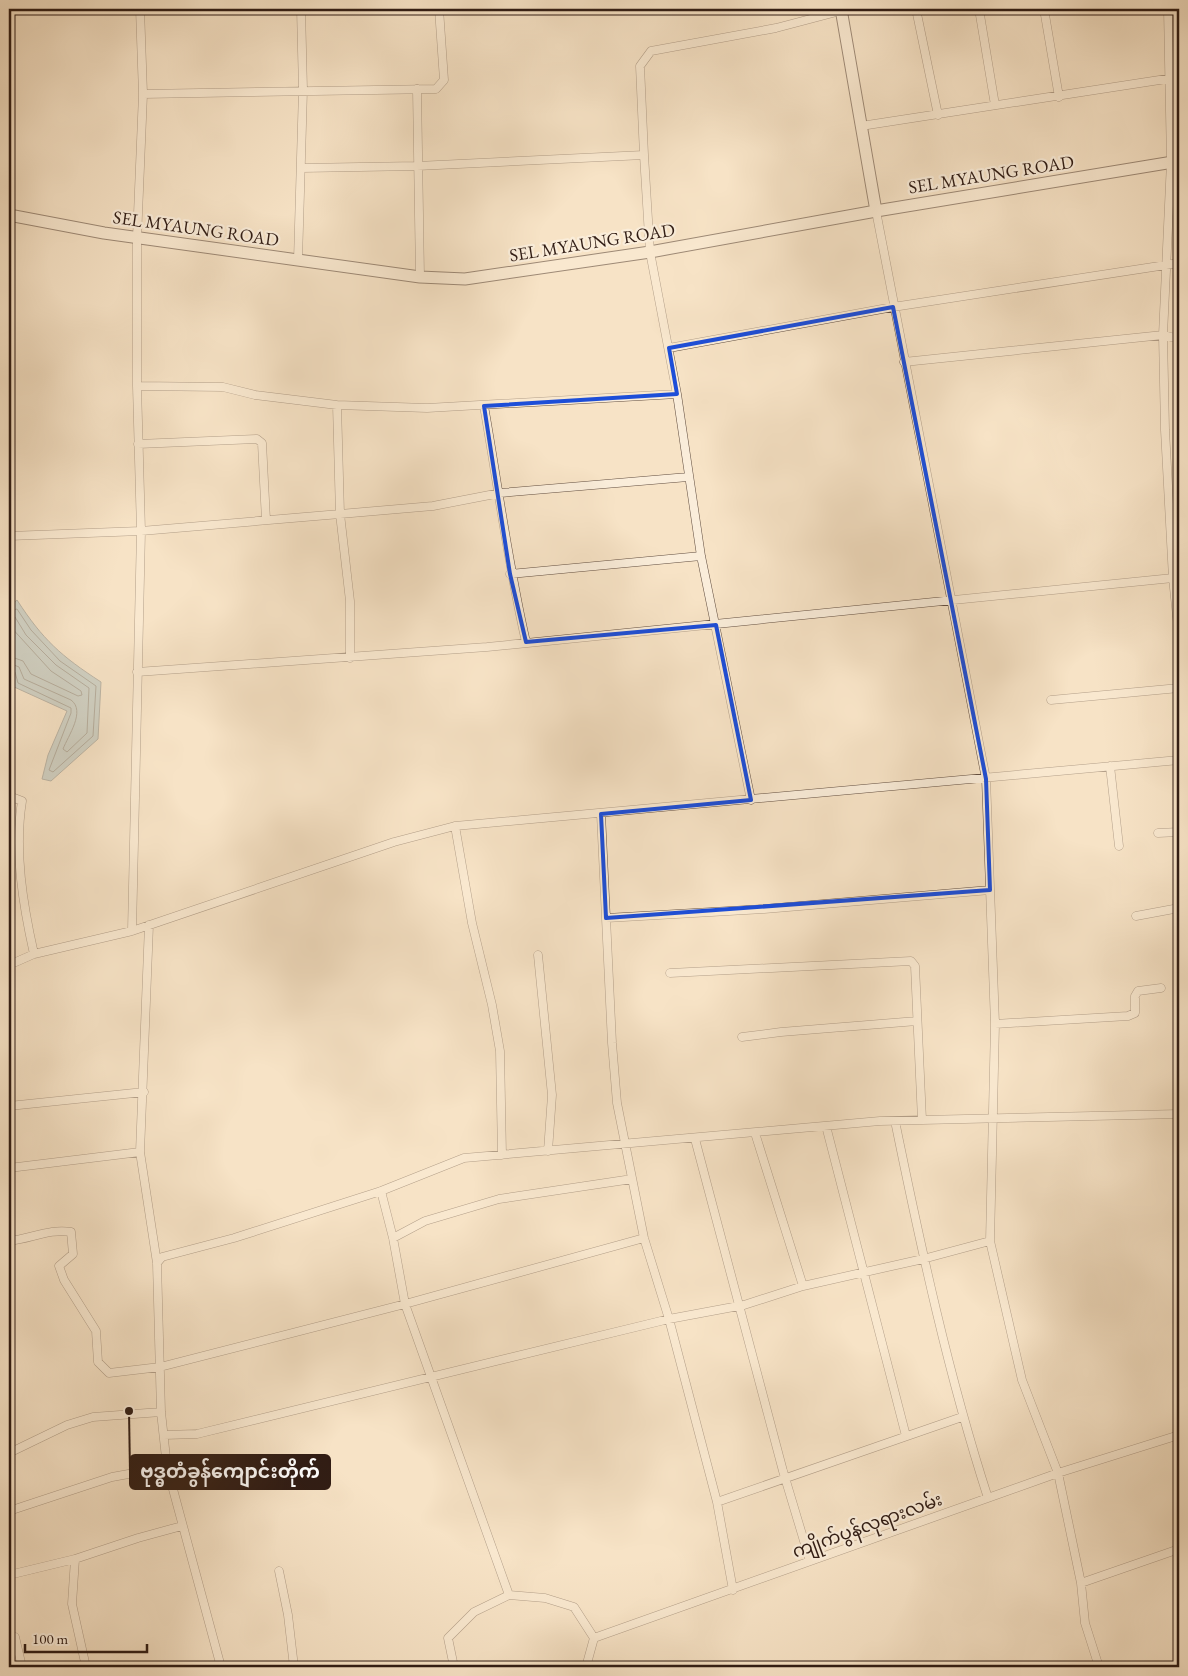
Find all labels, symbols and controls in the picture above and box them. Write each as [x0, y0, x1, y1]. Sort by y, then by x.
street label: SEL MYAUNG ROAD [907, 150, 1075, 198]
street label: SEL MYAUNG ROAD [112, 205, 280, 251]
street label: SEL MYAUNG ROAD [508, 218, 676, 266]
callout: ဗုဒ္ဓတံခွန်ကျောင်းတိုက် [130, 1455, 330, 1489]
text: ဗုဒ္ဓတံခွန်ကျောင်းတိုက် [140, 1458, 320, 1488]
street label: ကျိုက်ပွန်လုရားလမ်း [788, 1485, 947, 1567]
scale bar [25, 1621, 148, 1653]
text: 100 m [32, 1629, 69, 1648]

